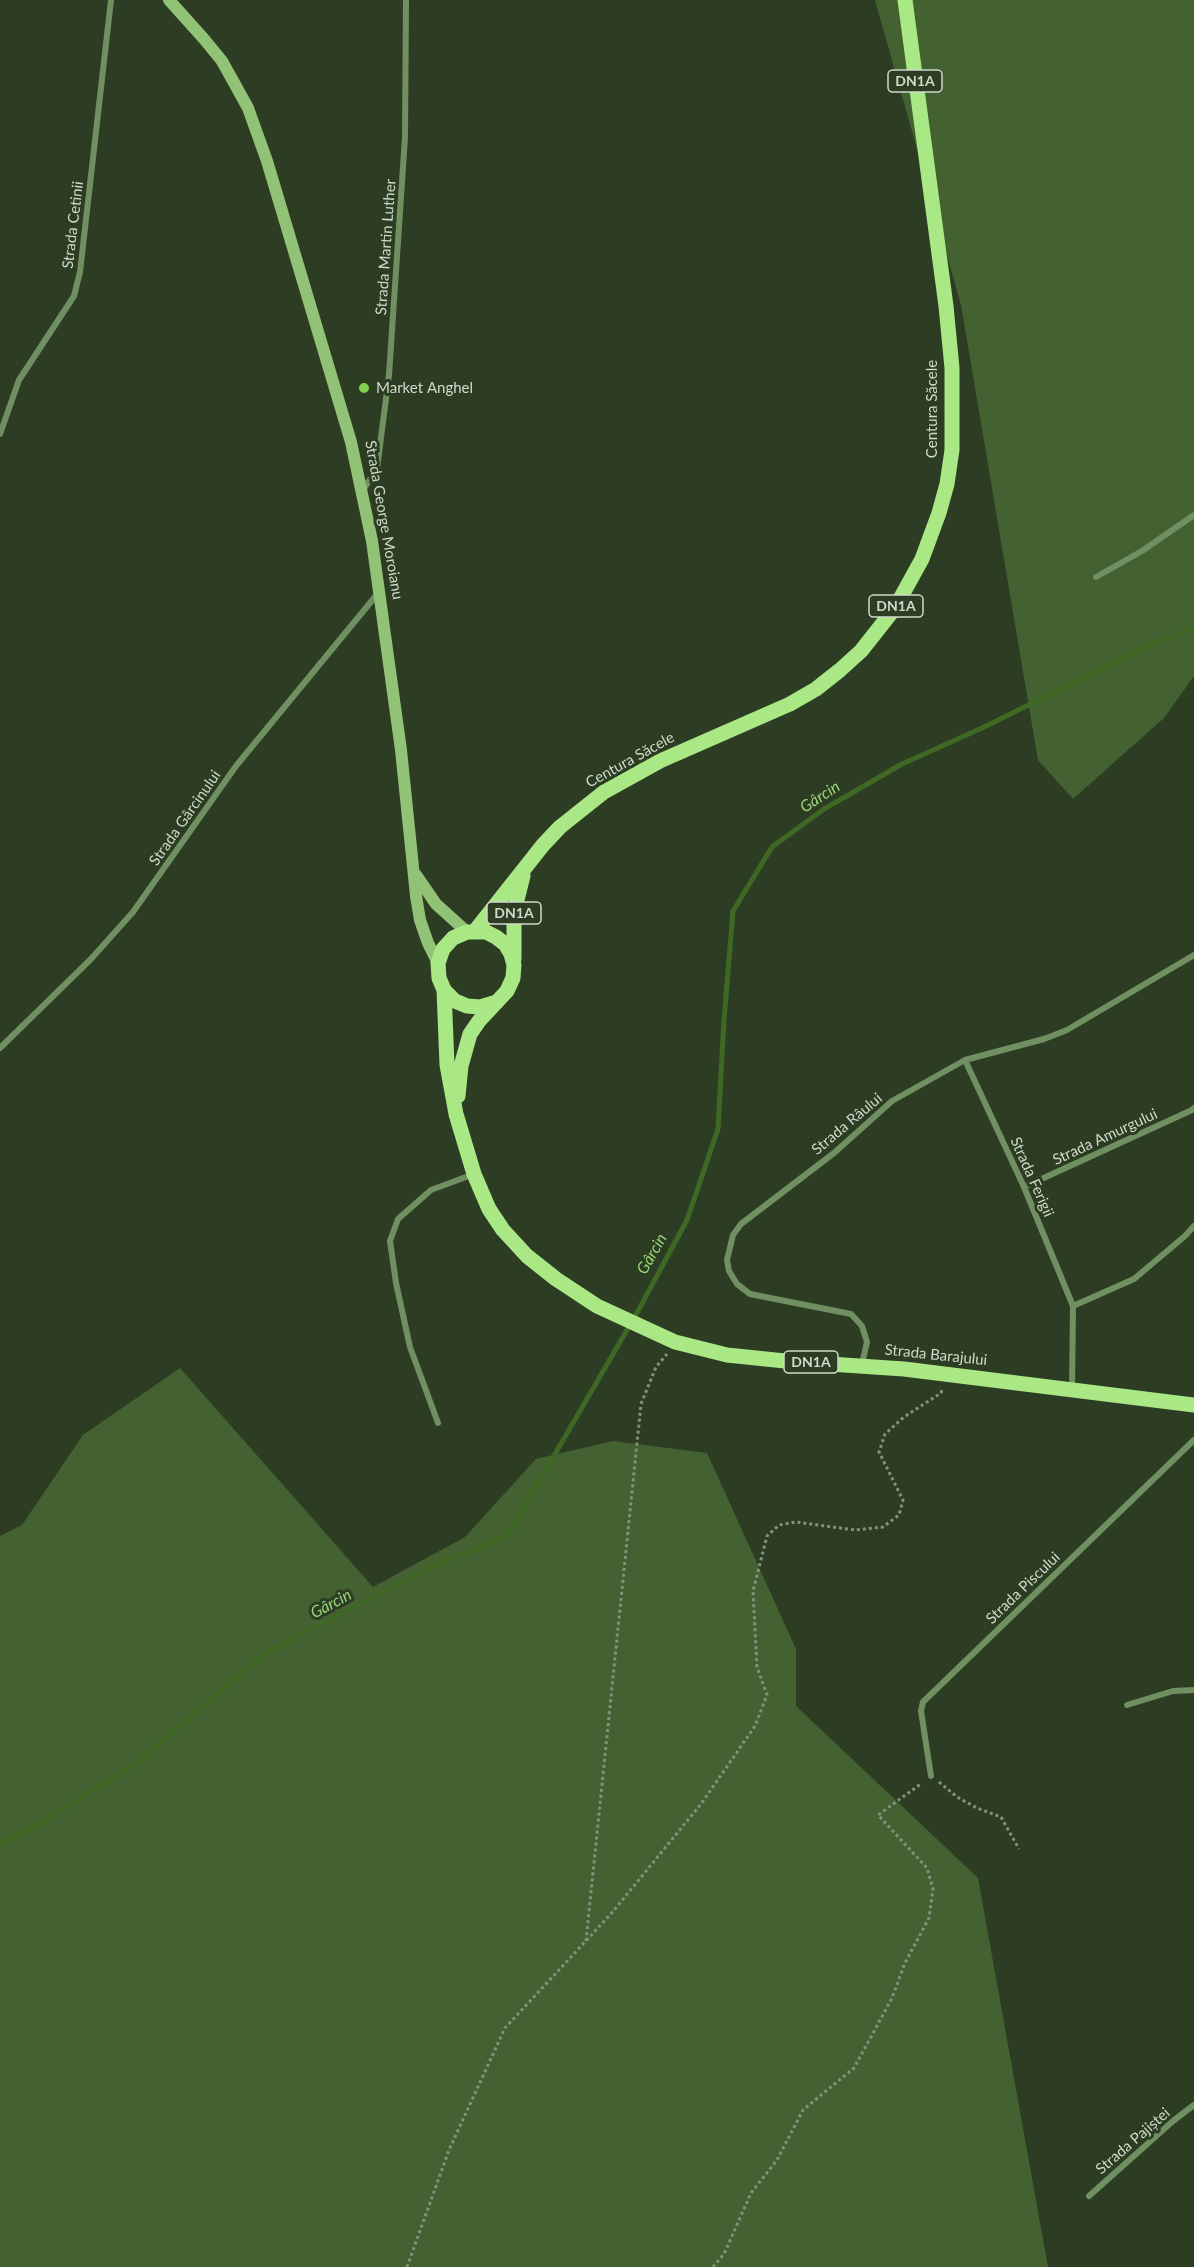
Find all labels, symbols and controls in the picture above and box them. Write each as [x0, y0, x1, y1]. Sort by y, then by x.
road number: DN1A [888, 70, 942, 92]
street label: Strada Martin Luther [372, 178, 400, 316]
street label: Strada Cetinii [59, 180, 87, 270]
street label: Centura Săcele [923, 360, 941, 458]
place label: Market Anghel [376, 379, 473, 397]
marker: Market Anghel [357, 381, 371, 395]
street label: Strada George Moroianu [361, 439, 407, 601]
road number: DN1A [869, 595, 923, 617]
street label: Centura Săcele [583, 728, 677, 792]
street label: Strada Gârcinului [145, 767, 225, 869]
water label: Gârcin [797, 777, 843, 817]
road number: DN1A [487, 902, 541, 924]
street label: Strada Râului [808, 1089, 886, 1159]
street label: Strada Amurgului [1050, 1105, 1160, 1169]
street label: Strada Ferigii [1006, 1134, 1058, 1220]
water label: Gârcin [633, 1230, 671, 1278]
street label: Strada Barajului [884, 1341, 988, 1369]
road number: DN1A [784, 1351, 838, 1373]
street label: Strada Piscului [982, 1548, 1064, 1628]
water label: Gârcin [307, 1585, 355, 1623]
street label: Strada Pajiștei [1092, 2104, 1174, 2178]

